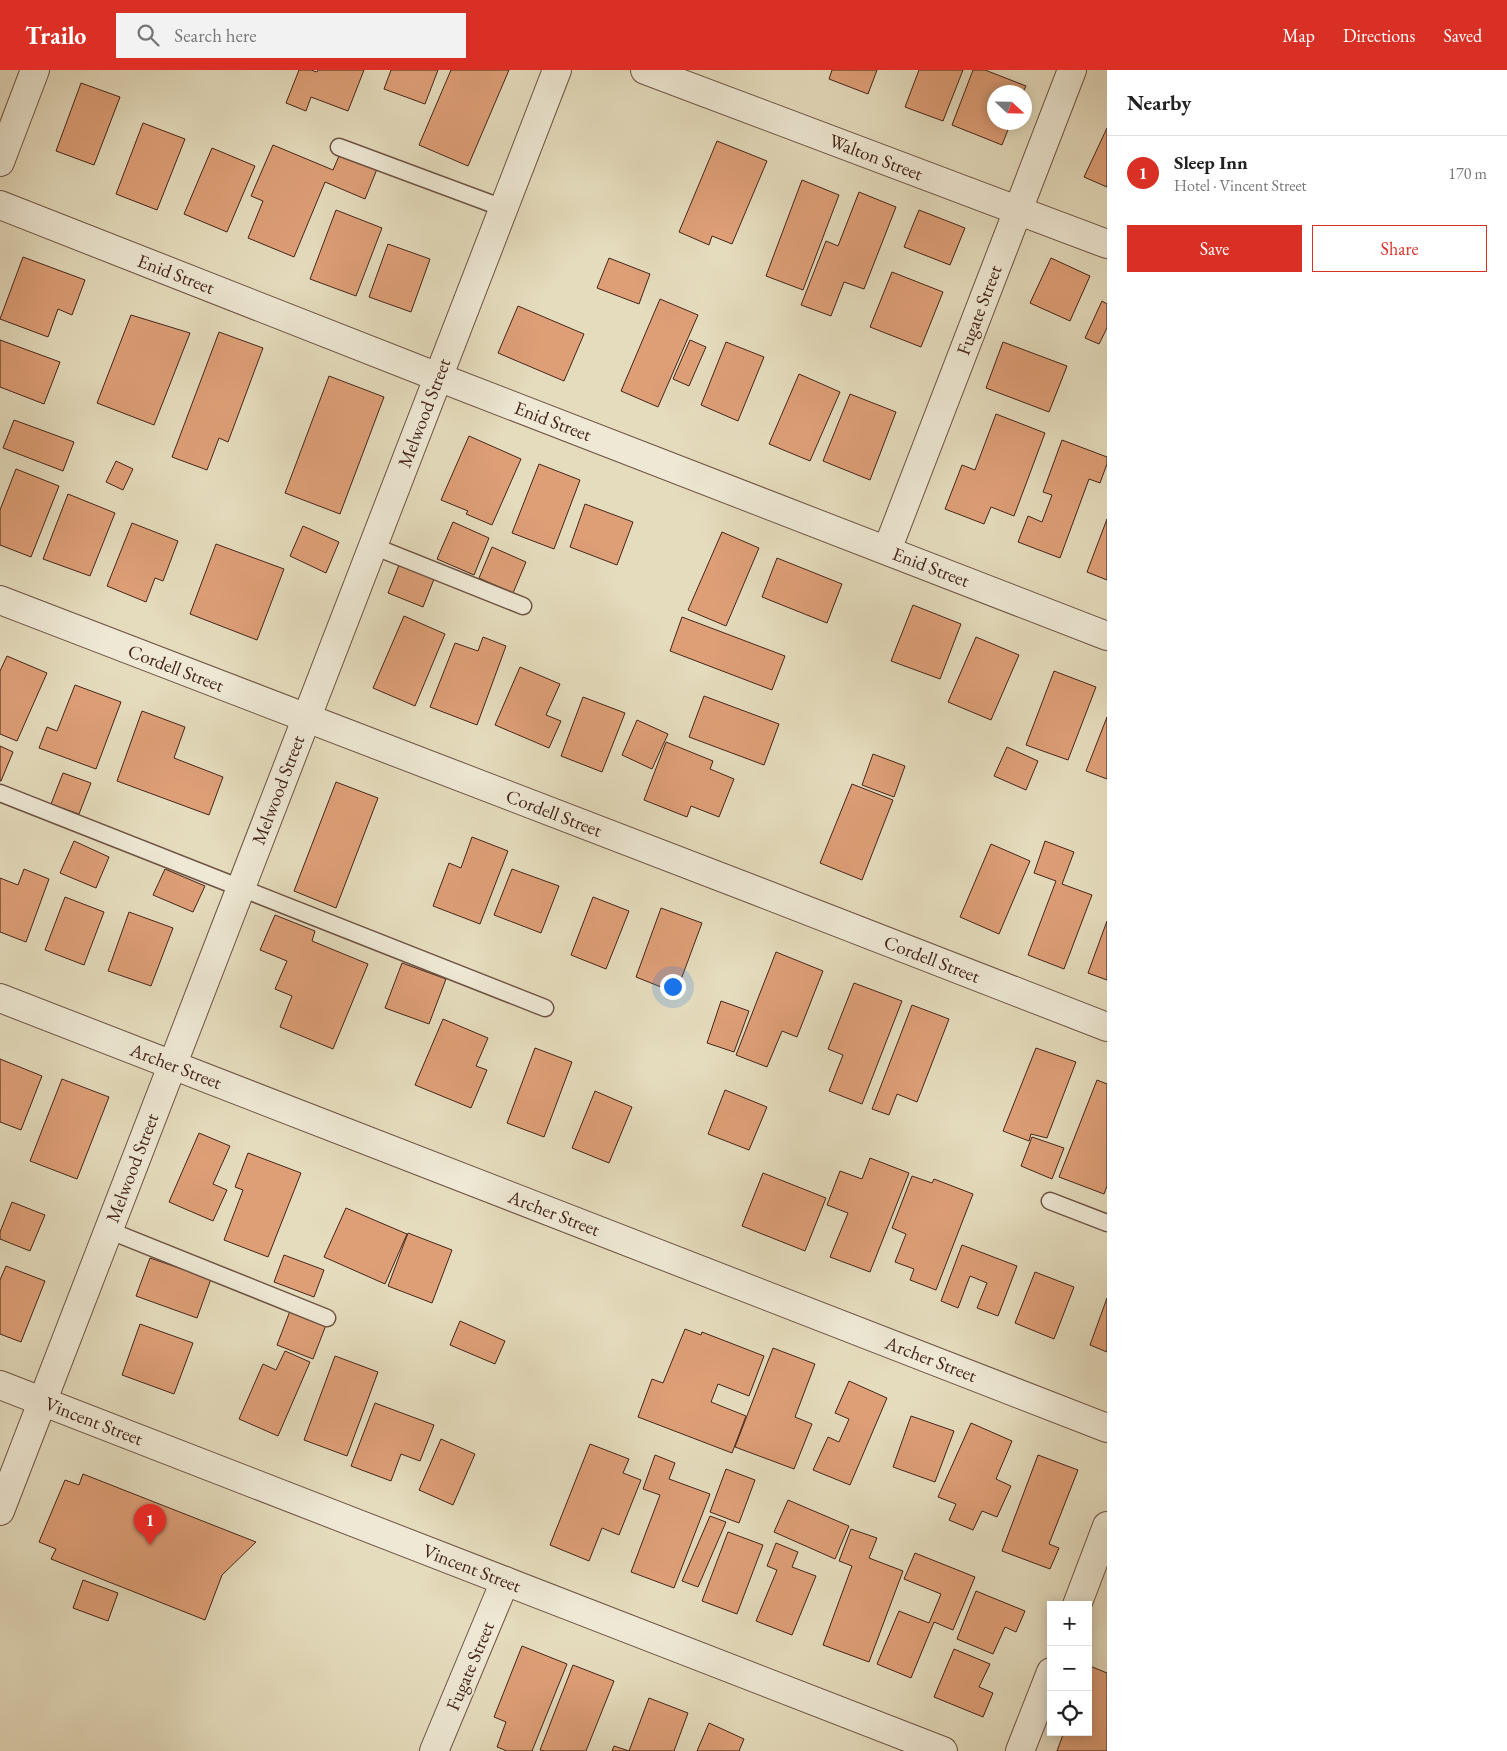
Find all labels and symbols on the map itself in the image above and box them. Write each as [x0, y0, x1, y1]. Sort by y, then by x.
north arrow [987, 85, 1032, 130]
street label: Walton Street [825, 128, 927, 186]
street label: Enid Street [134, 248, 218, 300]
street label: Fugate Street [950, 261, 1008, 359]
street label: Melwood Street [392, 355, 456, 471]
street label: Enid Street [511, 395, 595, 447]
street label: Enid Street [889, 541, 973, 593]
street label: Cordell Street [124, 638, 228, 698]
street label: Melwood Street [246, 732, 310, 848]
street label: Cordell Street [502, 783, 606, 843]
street label: Cordell Street [880, 929, 984, 989]
your location [660, 974, 686, 1000]
street label: Archer Street [126, 1037, 225, 1095]
street label: Melwood Street [100, 1110, 164, 1226]
street label: Archer Street [504, 1184, 603, 1242]
street label: Archer Street [881, 1330, 980, 1388]
street label: Vincent Street [41, 1391, 147, 1451]
pin: 1 [134, 1504, 166, 1545]
street label: Vincent Street [419, 1538, 525, 1598]
street label: Fugate Street [440, 1618, 500, 1714]

